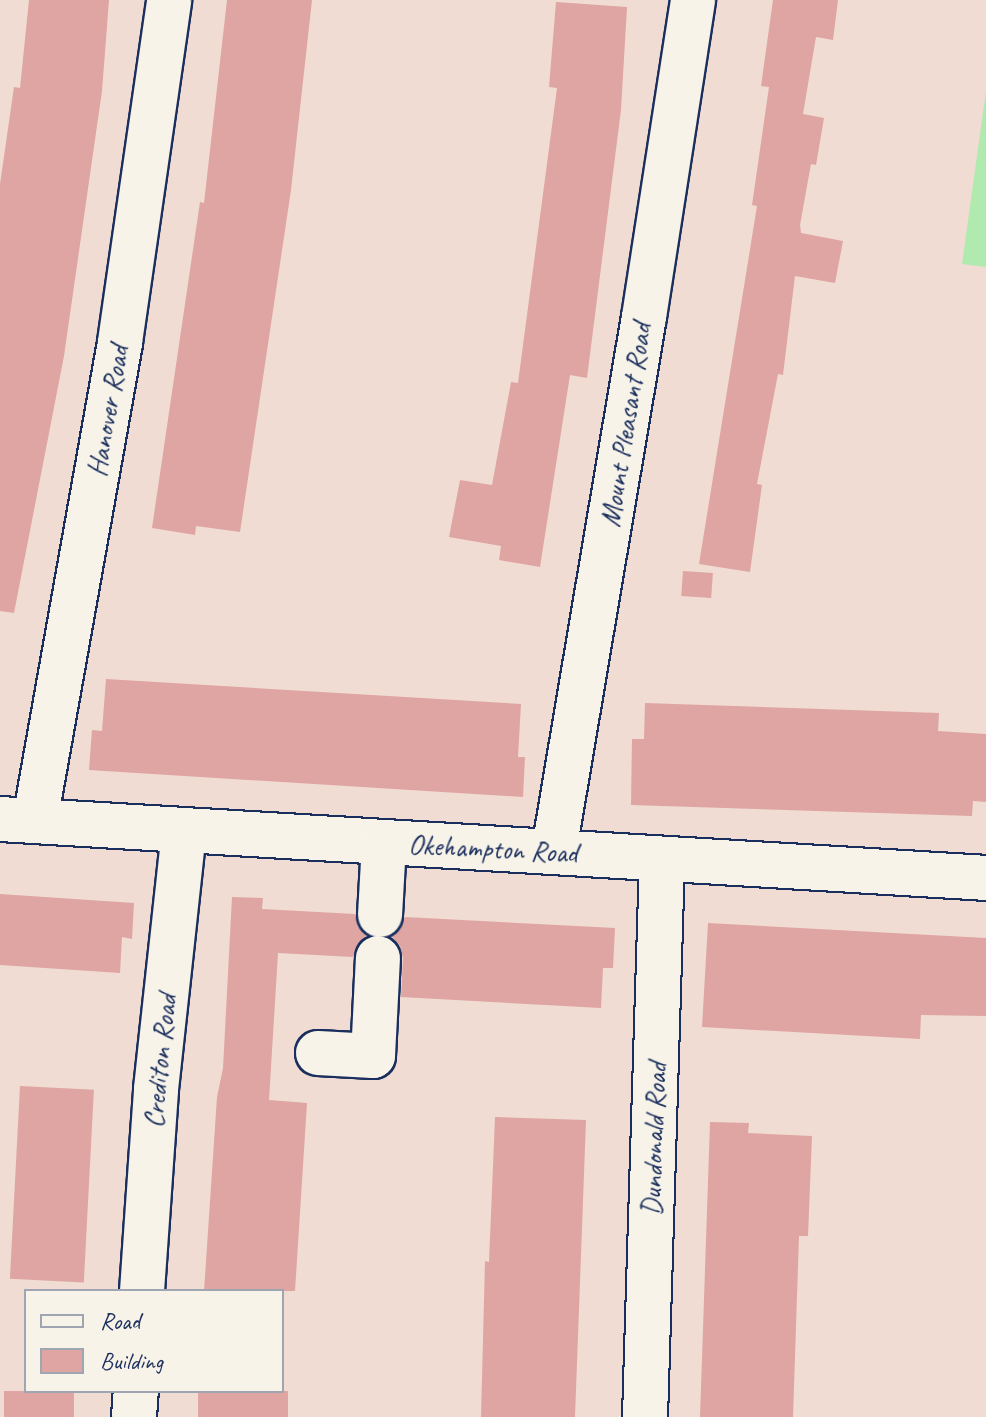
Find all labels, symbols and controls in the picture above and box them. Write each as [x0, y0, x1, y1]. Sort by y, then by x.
street label: Mount Pleasant Road [593, 322, 659, 528]
street label: Hanover Road [80, 343, 136, 479]
street label: Okehampton Road [408, 828, 578, 870]
street label: Crediton Road [136, 993, 184, 1129]
street label: Dundonald Road [635, 1062, 673, 1216]
legend [24, 1289, 284, 1393]
text: Road [100, 1306, 140, 1336]
text: Building [100, 1346, 163, 1376]

